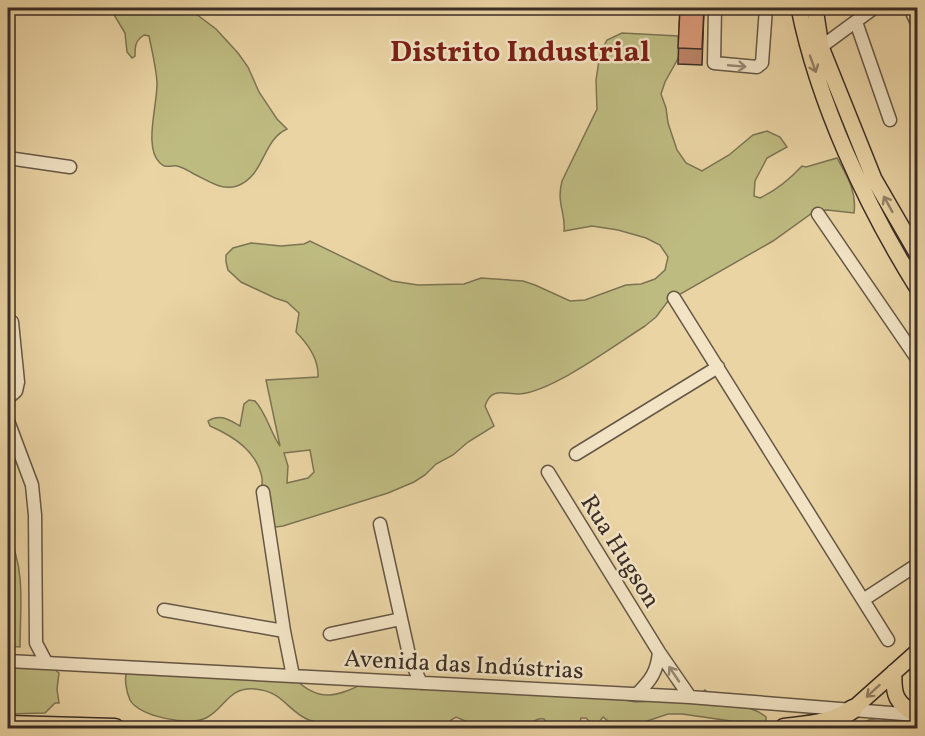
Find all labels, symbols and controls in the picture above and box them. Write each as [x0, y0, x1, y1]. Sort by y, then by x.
district label: Distrito Industrial [390, 32, 650, 74]
one-way arrow [808, 54, 819, 73]
one-way arrow [726, 61, 746, 72]
one-way arrow [882, 196, 894, 213]
street label: Rua Hugson [571, 489, 668, 615]
street label: Avenida das Indústrias [343, 643, 585, 689]
one-way arrow [668, 666, 681, 683]
one-way arrow [866, 684, 881, 698]

